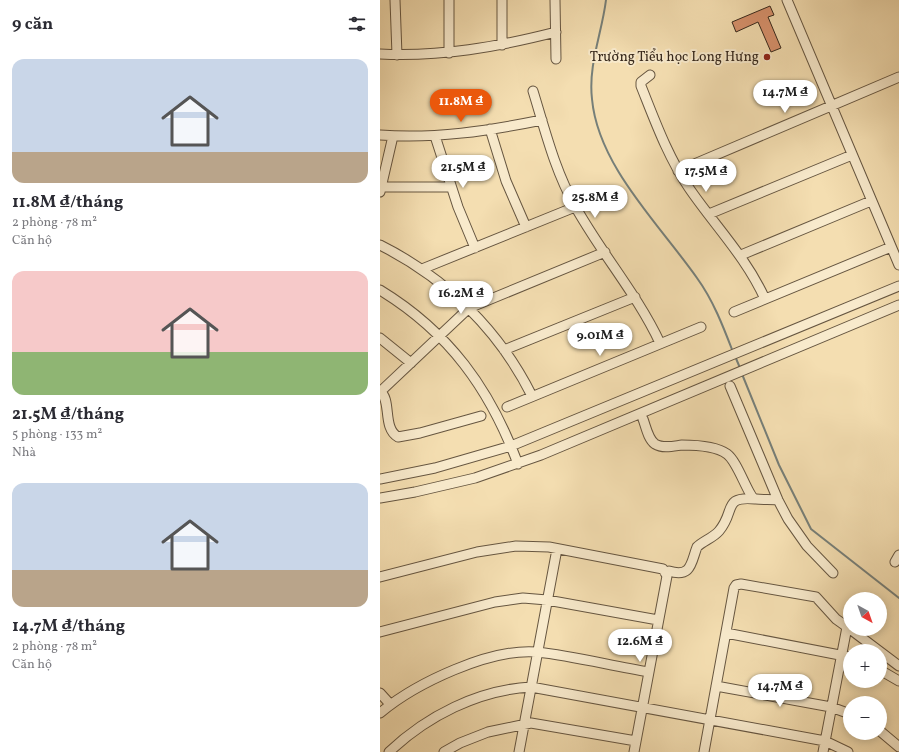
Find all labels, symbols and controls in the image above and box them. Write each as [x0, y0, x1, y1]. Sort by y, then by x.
text: 9 căn [12, 13, 53, 36]
icon: filters [346, 13, 368, 35]
place label: Trường Tiểu học Long Hưng [590, 48, 759, 67]
marker: Trường Tiểu học Long Hưng [762, 52, 772, 62]
pin: 14.7M ₫ [748, 80, 822, 114]
text: 14.7M ₫ [762, 84, 808, 102]
icon: home [154, 85, 226, 157]
pin: 11.8M ₫ [424, 89, 498, 123]
text: 11.8M ₫ [439, 93, 483, 111]
pin: 21.5M ₫ [426, 155, 500, 189]
text: 21.5M ₫ [441, 159, 485, 177]
pin: 17.5M ₫ [669, 159, 743, 193]
text: 17.5M ₫ [684, 163, 728, 181]
pin: 25.8M ₫ [558, 185, 632, 219]
text: 25.8M ₫ [572, 189, 618, 207]
text: 11.8M ₫/tháng [12, 191, 123, 214]
text: 2 phòng · 78 m² [12, 214, 97, 232]
text: Căn hộ [12, 232, 52, 250]
pin: 16.2M ₫ [424, 281, 498, 315]
text: 16.2M ₫ [438, 285, 484, 303]
icon: home [154, 297, 226, 369]
pin: 9.01M ₫ [563, 323, 637, 357]
text: 9.01M ₫ [576, 327, 624, 345]
text: 21.5M ₫/tháng [12, 403, 124, 426]
text: 5 phòng · 133 m² [12, 426, 102, 444]
text: Nhà [12, 444, 36, 462]
icon: home [154, 509, 226, 581]
north arrow [843, 592, 887, 636]
map controls [843, 592, 887, 740]
text: 14.7M ₫/tháng [12, 615, 125, 638]
pin: 12.6M ₫ [603, 629, 677, 663]
text: 12.6M ₫ [617, 633, 663, 651]
text: 2 phòng · 78 m² [12, 638, 97, 656]
button: + [843, 644, 887, 688]
text: Căn hộ [12, 656, 52, 674]
pin: 14.7M ₫ [743, 674, 817, 708]
text: 14.7M ₫ [757, 678, 803, 696]
button: − [843, 696, 887, 740]

